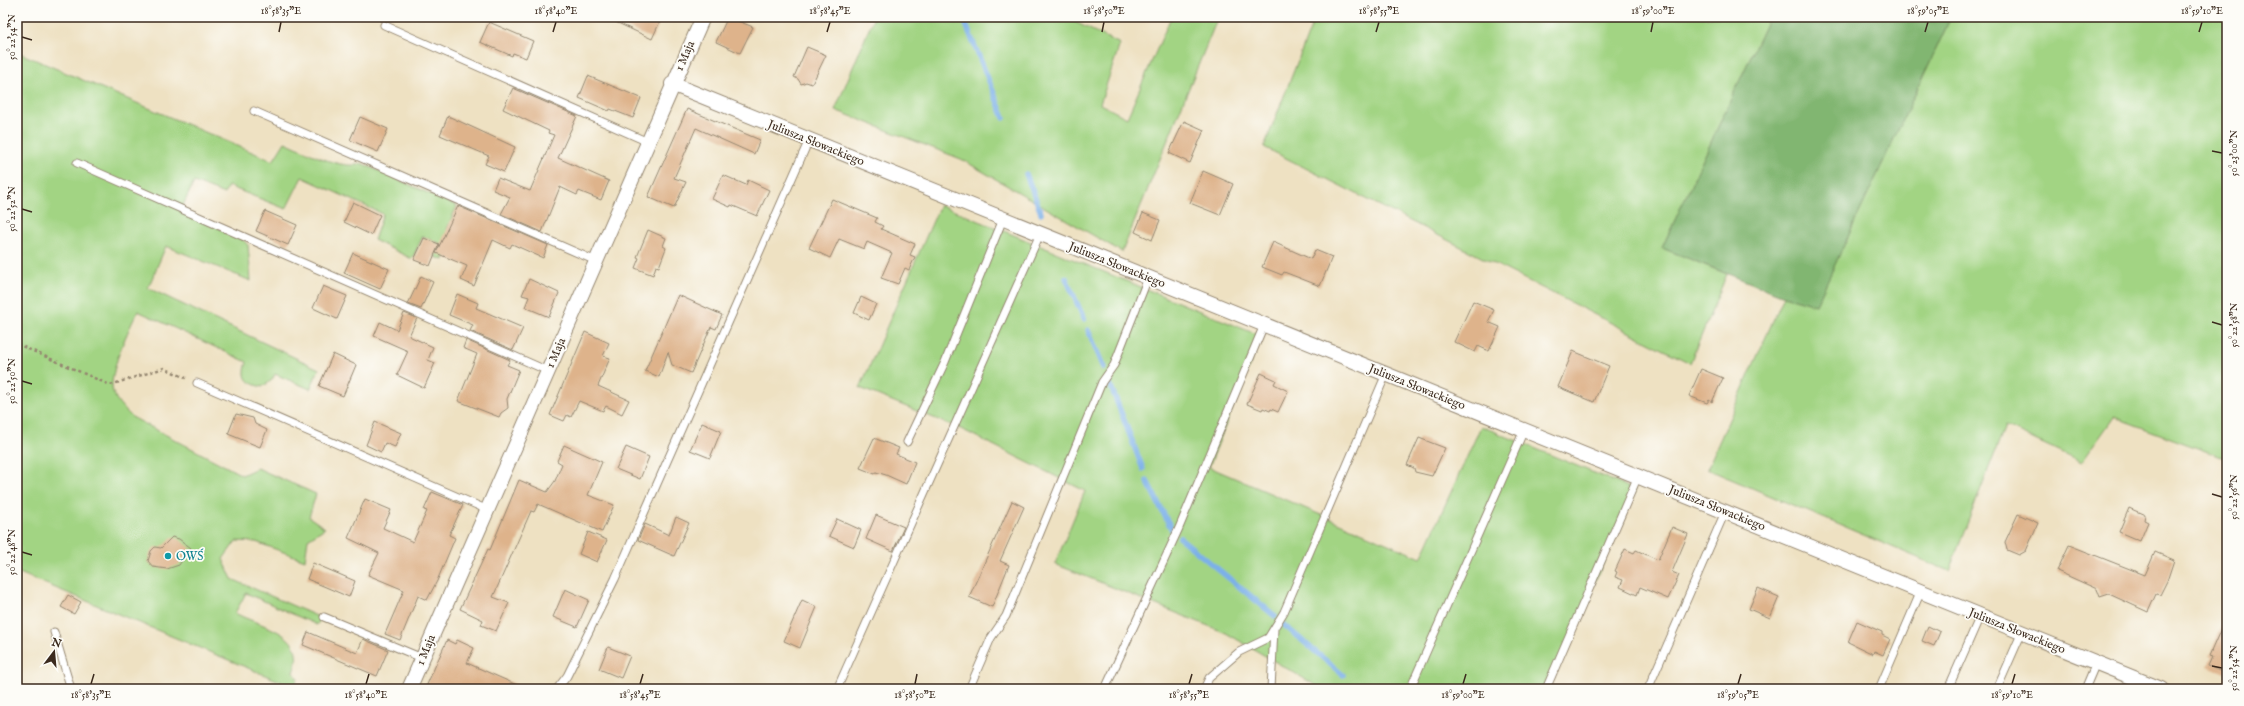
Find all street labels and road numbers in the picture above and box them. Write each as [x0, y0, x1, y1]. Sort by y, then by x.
street label: 1 Maja [672, 38, 699, 73]
street label: Juliusza Słowackiego [763, 116, 867, 170]
street label: Juliusza Słowackiego [1064, 238, 1168, 292]
street label: 1 Maja [543, 335, 570, 370]
street label: Juliusza Słowackiego [1364, 360, 1468, 414]
street label: Juliusza Słowackiego [1664, 481, 1768, 535]
street label: Juliusza Słowackiego [1964, 604, 2068, 658]
street label: 1 Maja [413, 632, 439, 667]

